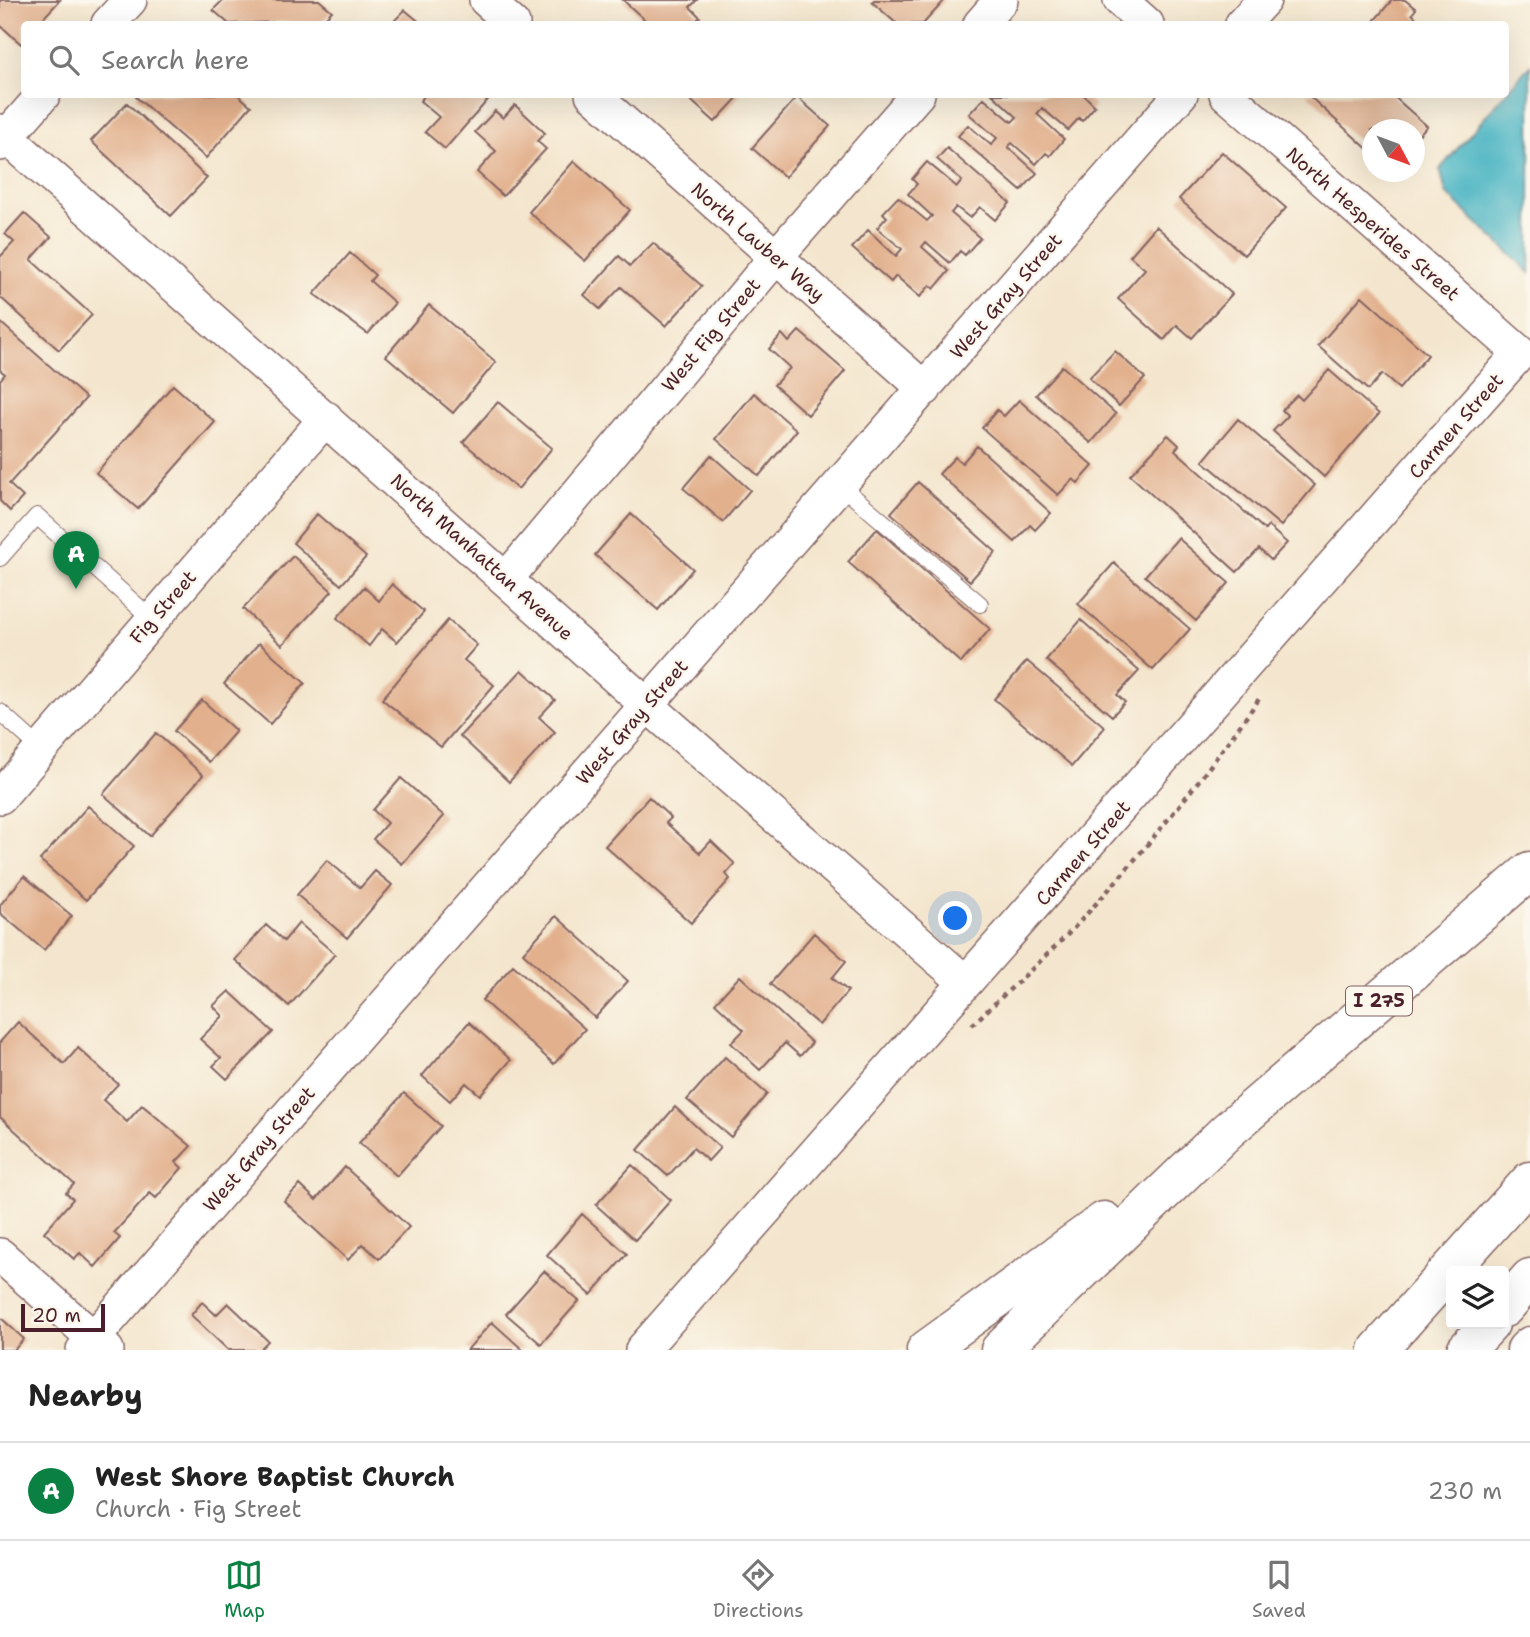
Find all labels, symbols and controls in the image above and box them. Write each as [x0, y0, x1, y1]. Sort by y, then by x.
search box [21, 21, 1509, 98]
icon: search [45, 41, 83, 79]
text: Search here [101, 42, 250, 77]
north arrow [1362, 119, 1425, 182]
street label: North Hesperides Street [1281, 142, 1465, 306]
street label: North Lauber Way [686, 177, 830, 307]
street label: West Gray Street [944, 228, 1068, 364]
street label: West Fig Street [656, 273, 766, 397]
street label: Carmen Street [1403, 368, 1509, 484]
street label: North Manhattan Avenue [385, 468, 579, 646]
pin: A [53, 531, 99, 589]
street label: Fig Street [124, 565, 202, 649]
street label: West Gray Street [570, 654, 694, 790]
street label: Carmen Street [1030, 795, 1136, 911]
your location [938, 901, 972, 935]
road number: I 275 [1346, 986, 1412, 1016]
street label: West Gray Street [197, 1081, 321, 1217]
map controls [1446, 1266, 1509, 1329]
button: layers [1446, 1266, 1509, 1329]
scale bar [21, 1301, 105, 1333]
text: 20 m [32, 1303, 81, 1328]
text: Nearby [28, 1375, 143, 1416]
text: West Shore Baptist Church [95, 1459, 455, 1494]
text: A [42, 1476, 60, 1506]
text: 230 m [1428, 1476, 1502, 1506]
text: Church · Fig Street [95, 1494, 302, 1524]
tab: Map [224, 1556, 265, 1623]
tab: Directions [713, 1556, 804, 1623]
tab: Saved [1252, 1556, 1306, 1623]

